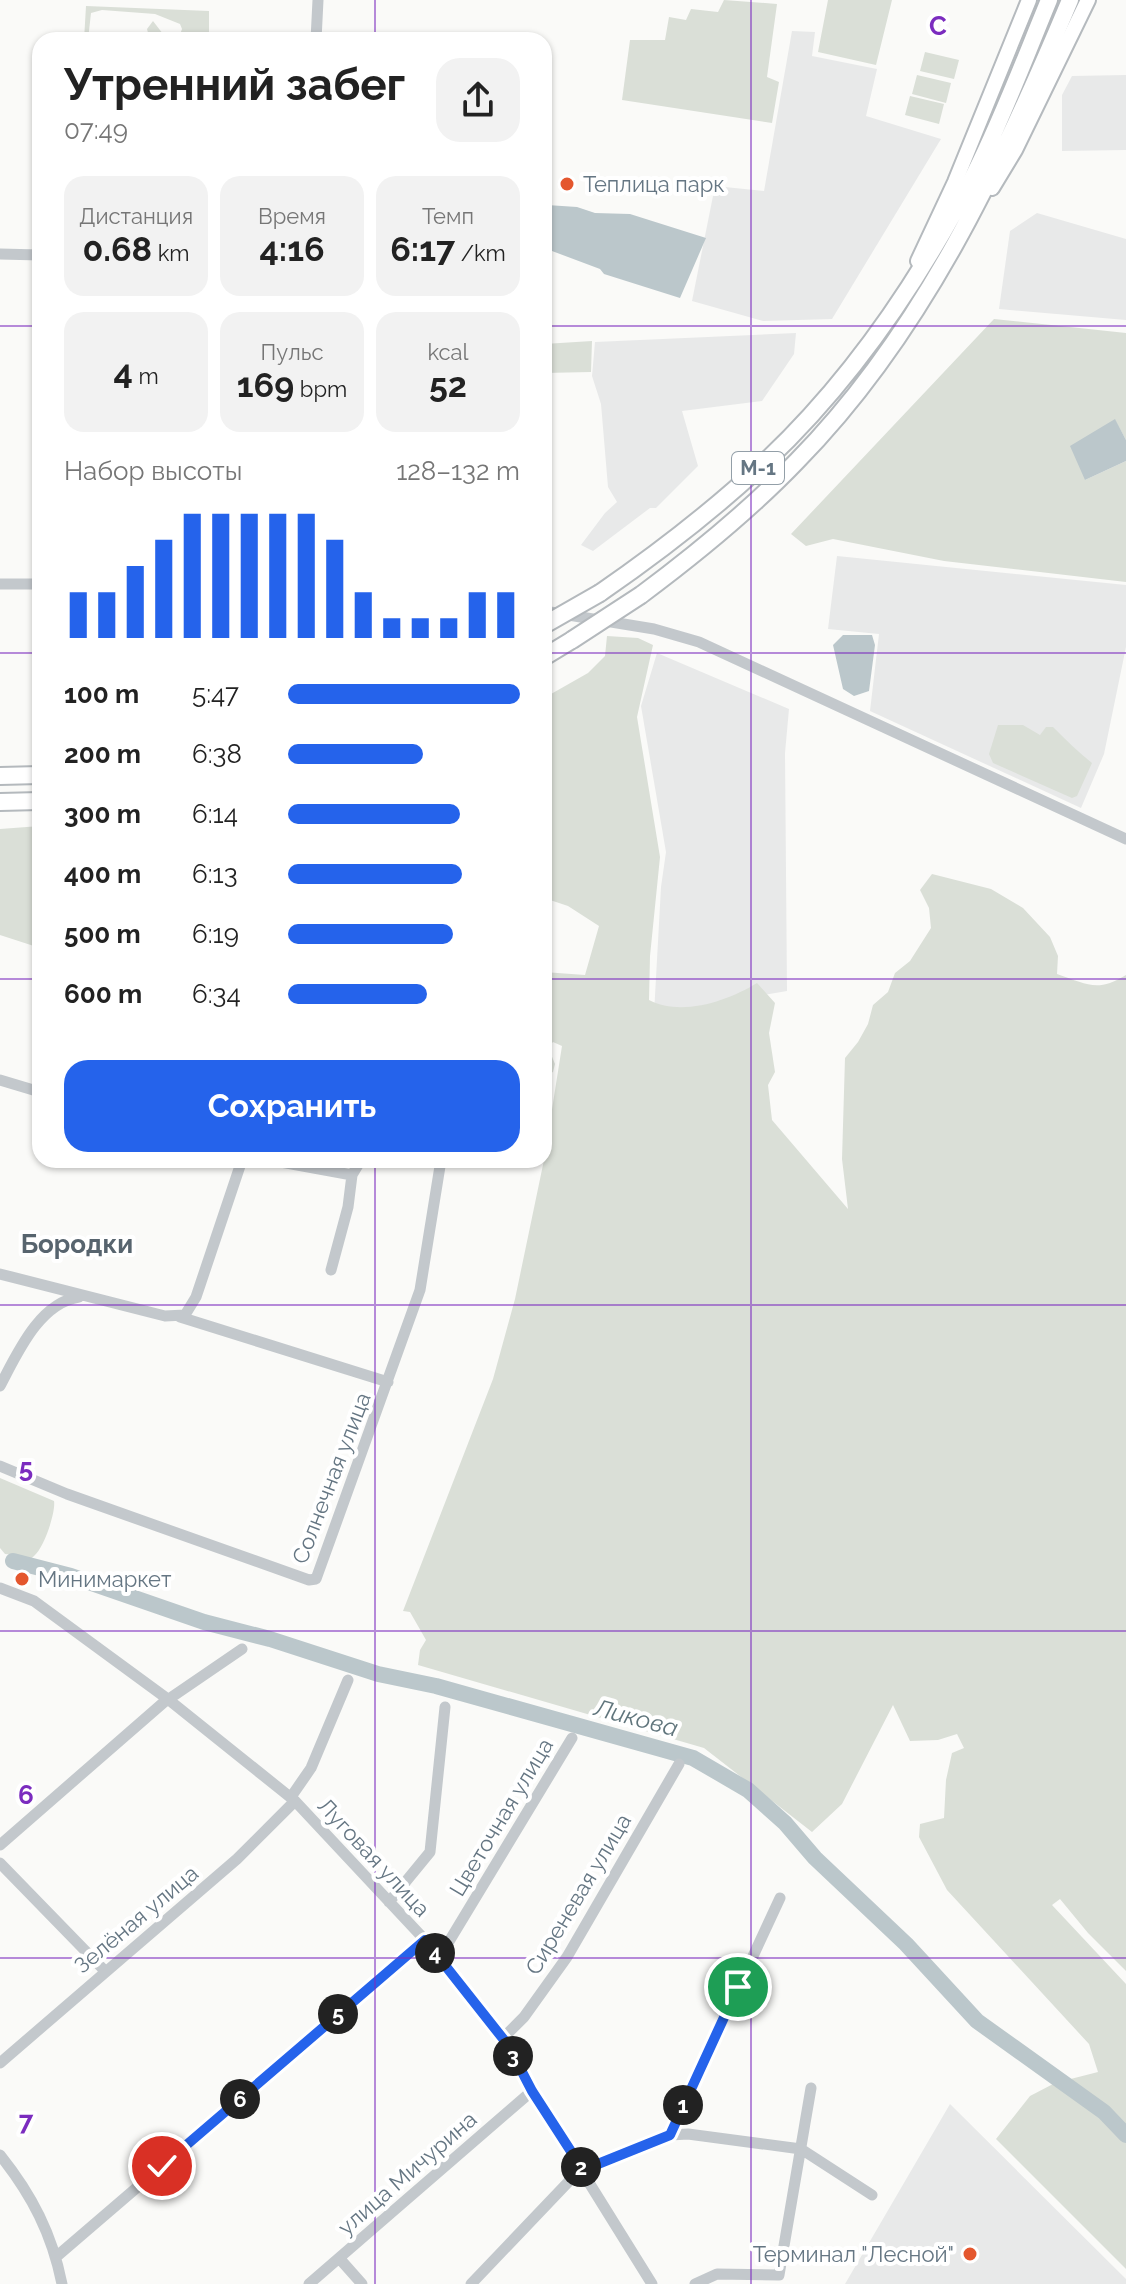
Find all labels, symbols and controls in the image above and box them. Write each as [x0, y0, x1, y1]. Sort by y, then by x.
text: C [929, 11, 947, 41]
button: share [436, 58, 520, 142]
text: Утренний забег [64, 59, 405, 110]
text: 07:49 [64, 115, 128, 145]
place label: Теплица парк [583, 171, 725, 197]
marker: Теплица парк [558, 175, 576, 193]
text: Дистанция [79, 203, 193, 229]
text: Время [258, 203, 326, 229]
text: Темп [422, 203, 474, 229]
text: 0.68 [82, 229, 152, 269]
text: 4:16 [259, 229, 325, 269]
text: 6:17 [390, 229, 455, 269]
text: km [152, 240, 190, 266]
text: /km [455, 240, 506, 266]
text: Пульс [261, 339, 323, 365]
text: kcal [427, 339, 469, 365]
text: 4 [113, 352, 133, 392]
text: m [133, 363, 159, 389]
text: 169 [237, 365, 294, 405]
text: 52 [429, 365, 467, 405]
text: bpm [294, 376, 347, 402]
road number: М-1 [732, 452, 784, 484]
text: Набор высоты [64, 456, 242, 486]
text: 128–132 m [396, 456, 520, 486]
text: 100 m [64, 679, 139, 709]
text: 5:47 [192, 679, 239, 709]
text: 200 m [64, 739, 141, 769]
text: 6:38 [192, 739, 242, 769]
text: 300 m [64, 799, 141, 829]
text: 6:14 [192, 799, 238, 829]
text: 400 m [64, 859, 141, 889]
text: 6:13 [192, 859, 238, 889]
text: 500 m [64, 919, 141, 949]
text: 6:19 [192, 919, 239, 949]
text: 600 m [64, 979, 142, 1009]
text: 6:34 [192, 979, 241, 1009]
button: Сохранить [64, 1060, 520, 1152]
district label: Бородки [21, 1229, 133, 1259]
street label: Солнечная улица [286, 1389, 376, 1567]
text: 5 [19, 1453, 33, 1483]
place label: Минимаркет [38, 1566, 172, 1592]
marker: Минимаркет [13, 1570, 31, 1588]
water label: Ликова [590, 1692, 681, 1743]
street label: Цветочная улица [444, 1733, 558, 1901]
text: 6 [18, 1780, 34, 1810]
street label: Луговая улица [313, 1792, 435, 1922]
street label: Сиреневая улица [520, 1809, 636, 1979]
street label: Зелёная улица [69, 1860, 203, 1978]
pin: 4 [415, 1933, 455, 1973]
text: 4 [429, 1940, 441, 1966]
pin [704, 1953, 772, 2021]
icon: arrive [716, 1965, 760, 2009]
pin: 5 [318, 1994, 358, 2034]
text: 5 [332, 2001, 344, 2027]
pin: 3 [493, 2036, 533, 2076]
text: 3 [507, 2043, 519, 2069]
pin: 6 [220, 2079, 260, 2119]
pin: 1 [663, 2085, 703, 2125]
text: 6 [233, 2086, 247, 2112]
text: 1 [678, 2092, 688, 2118]
text: 7 [19, 2106, 34, 2136]
street label: улица Мичурина [332, 2106, 482, 2240]
pin [128, 2132, 196, 2200]
icon: check [140, 2144, 184, 2188]
pin: 2 [561, 2147, 601, 2187]
text: 2 [575, 2154, 587, 2180]
place label: Терминал "Лесной" [753, 2241, 954, 2267]
marker: Терминал "Лесной" [961, 2245, 979, 2263]

